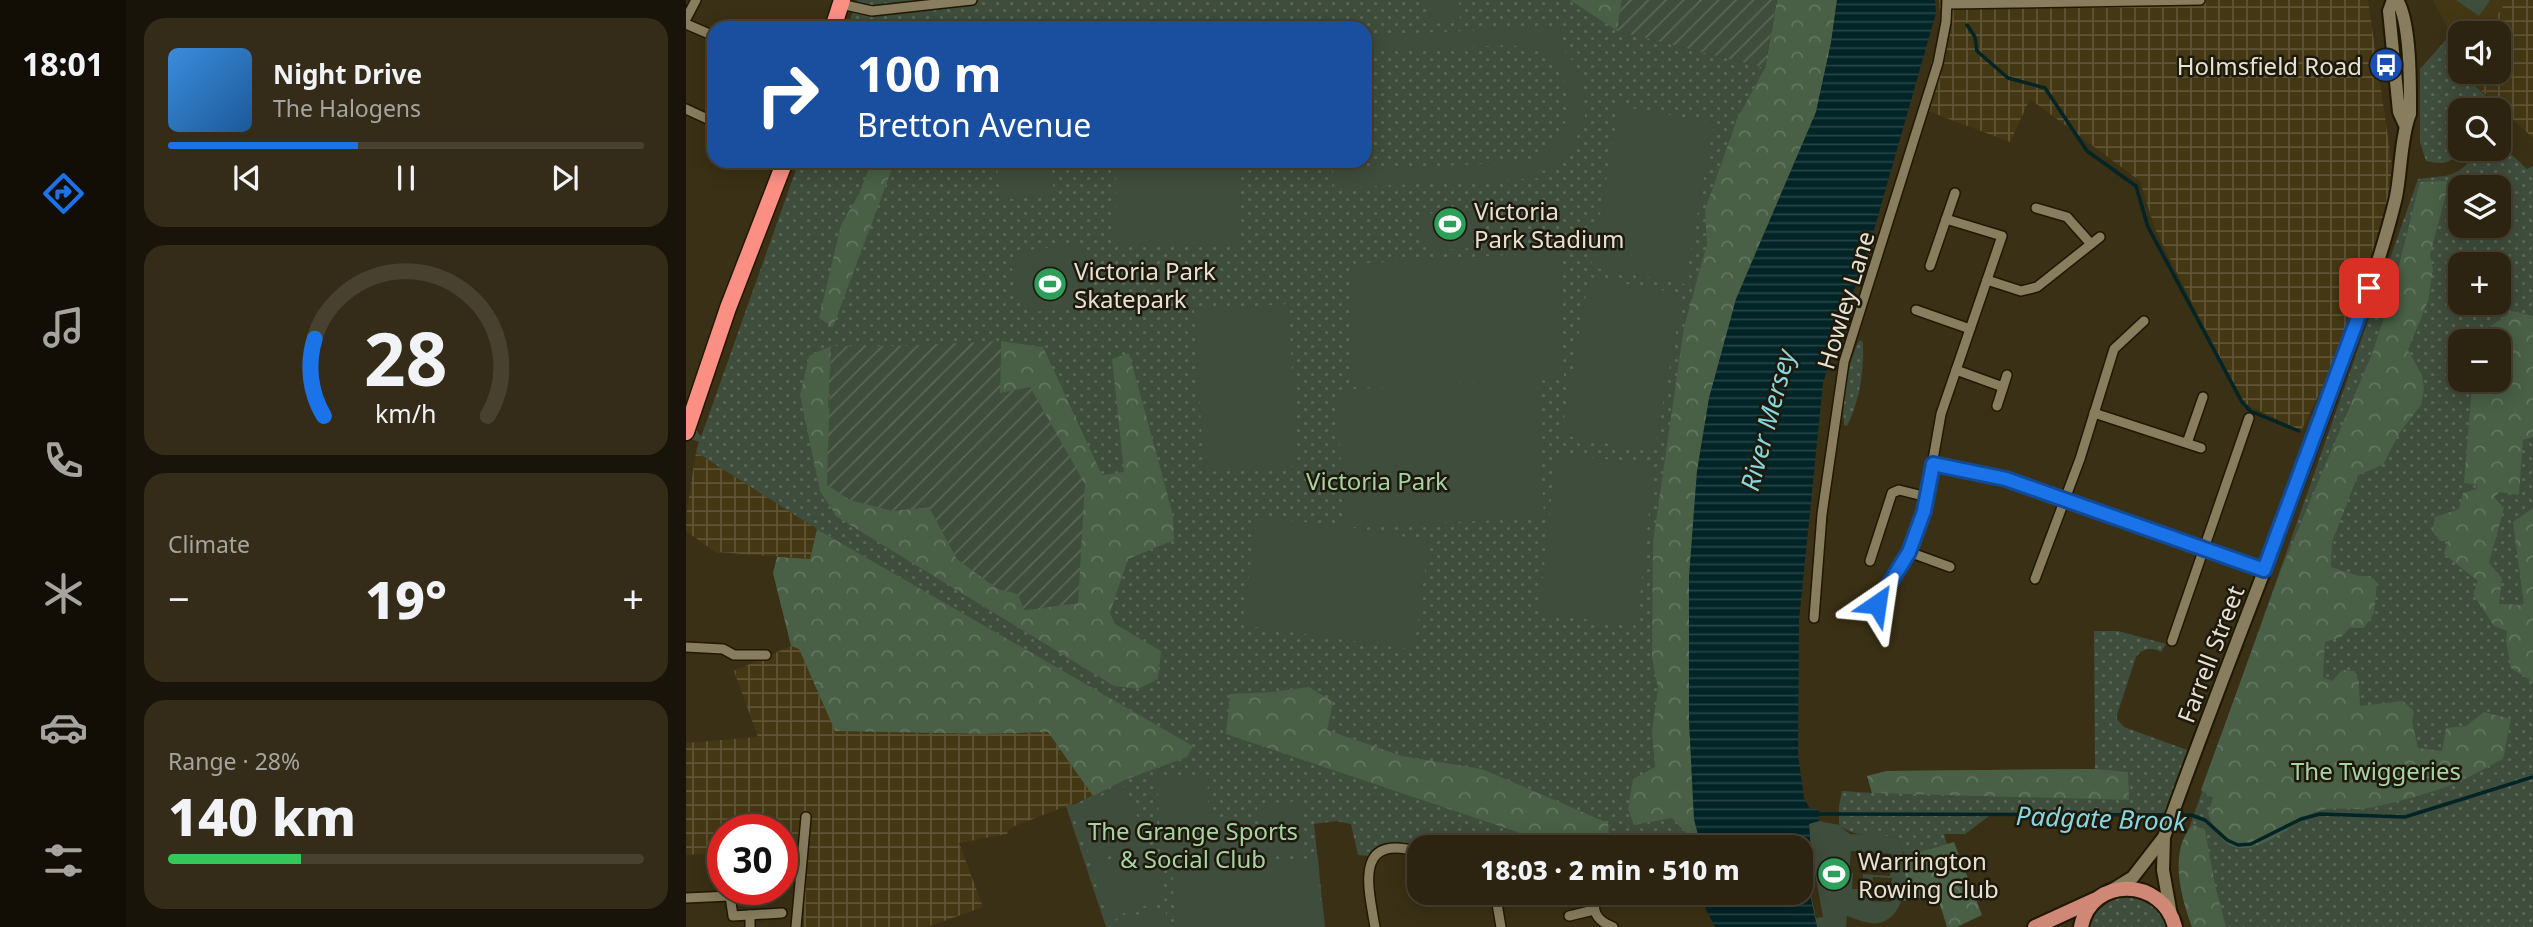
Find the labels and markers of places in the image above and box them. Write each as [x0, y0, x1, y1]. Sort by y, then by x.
bus stop icon: Holmsfield Road [2367, 46, 2405, 84]
place label: Holmsfield Road [2177, 49, 2362, 82]
place label: Victoria Park Stadium [1474, 194, 1624, 255]
sports icon: Victoria Park Stadium [1431, 205, 1469, 243]
place label: Victoria Park Skatepark [1074, 254, 1216, 315]
pin [2339, 258, 2399, 318]
sports icon: Victoria Park Skatepark [1031, 265, 1069, 303]
place label: Warrington Rowing Club [1858, 844, 1999, 905]
sports icon: Warrington Rowing Club [1815, 855, 1853, 893]

